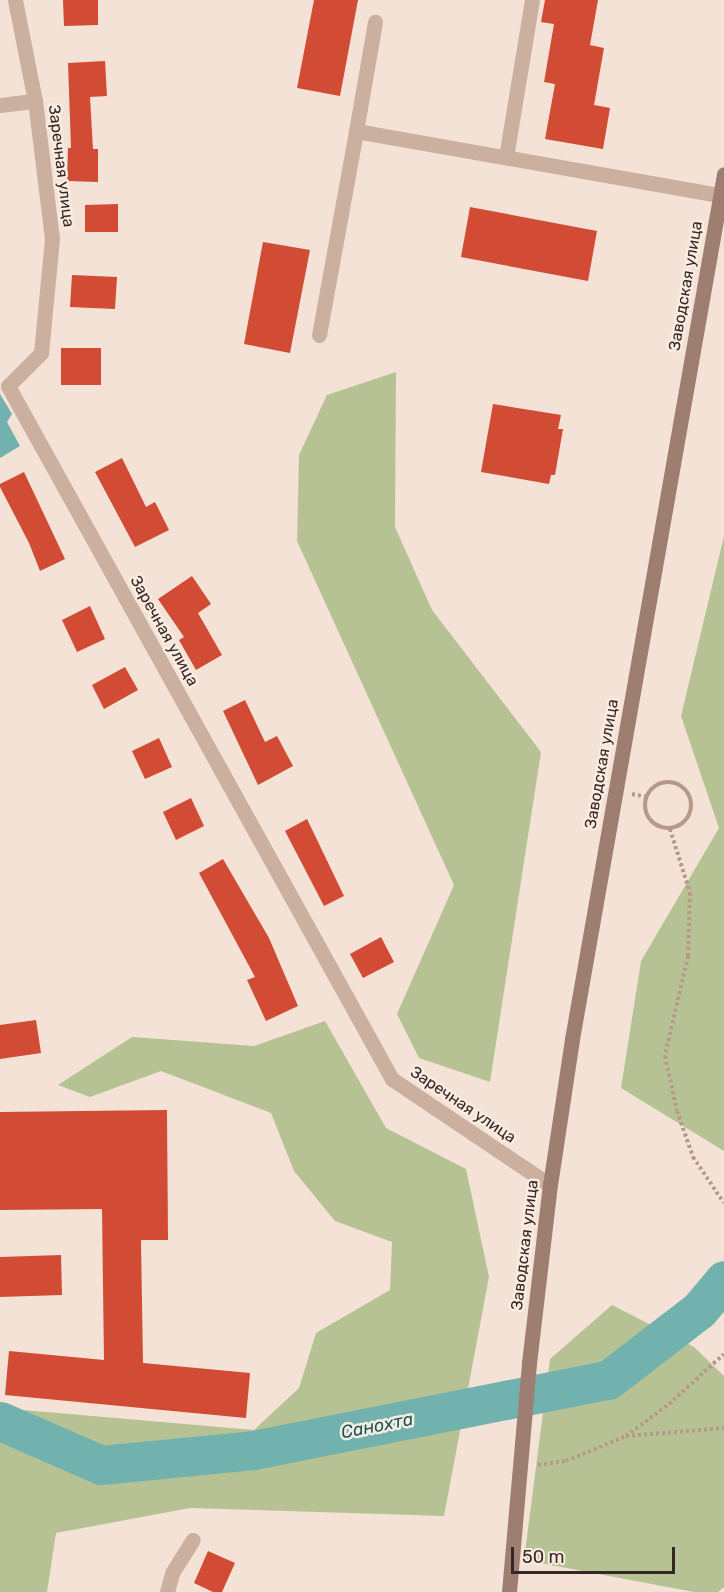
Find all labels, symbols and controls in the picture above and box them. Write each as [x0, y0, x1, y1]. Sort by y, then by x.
street label: Заречная улица [44, 104, 78, 228]
street label: Заводская улица [665, 220, 707, 352]
street label: Заречная улица [126, 572, 202, 690]
street label: Заводская улица [581, 698, 623, 830]
street label: Заречная улица [407, 1063, 519, 1147]
street label: Заводская улица [507, 1179, 543, 1311]
water label: Санохта [339, 1408, 415, 1444]
scale bar [514, 1535, 678, 1573]
text: 50 m [522, 1546, 565, 1568]

